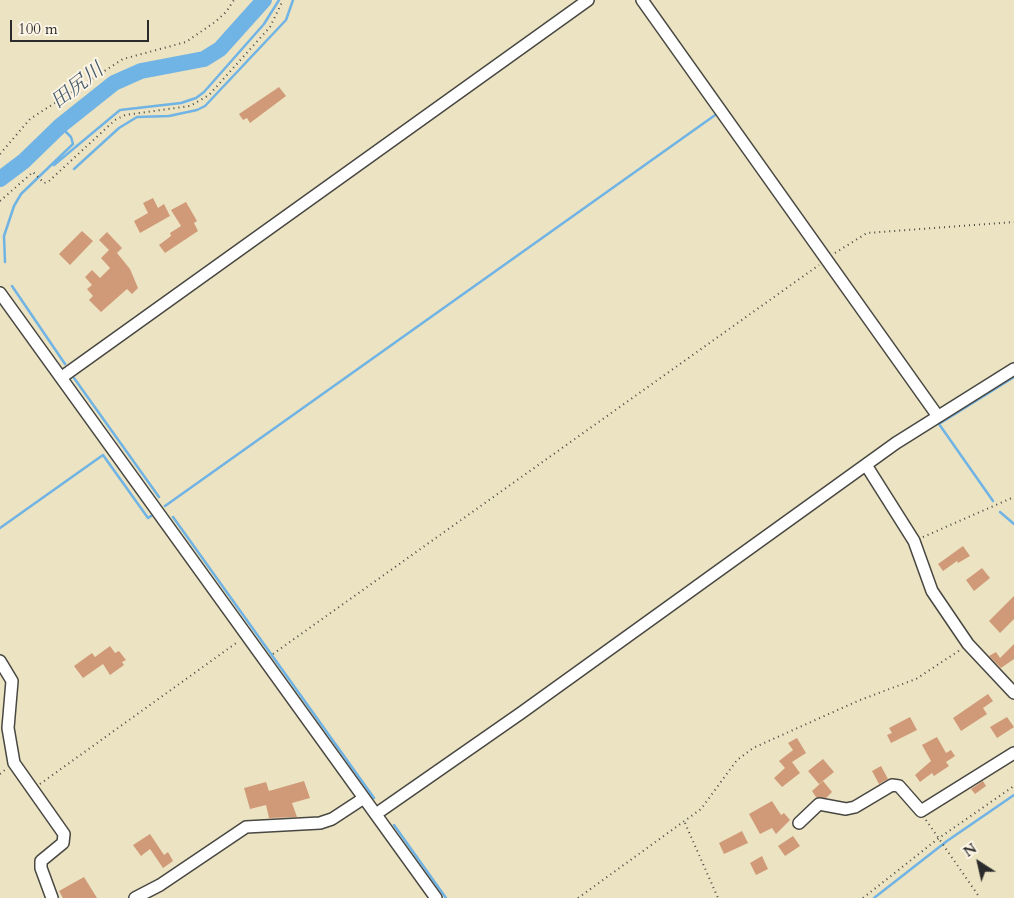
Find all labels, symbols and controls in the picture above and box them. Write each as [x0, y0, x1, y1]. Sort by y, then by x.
scale bar [12, 10, 151, 42]
text: 100 m [18, 19, 58, 39]
water label: 田尻川 [47, 59, 109, 115]
north arrow [954, 838, 1004, 888]
text: N [960, 839, 981, 862]

